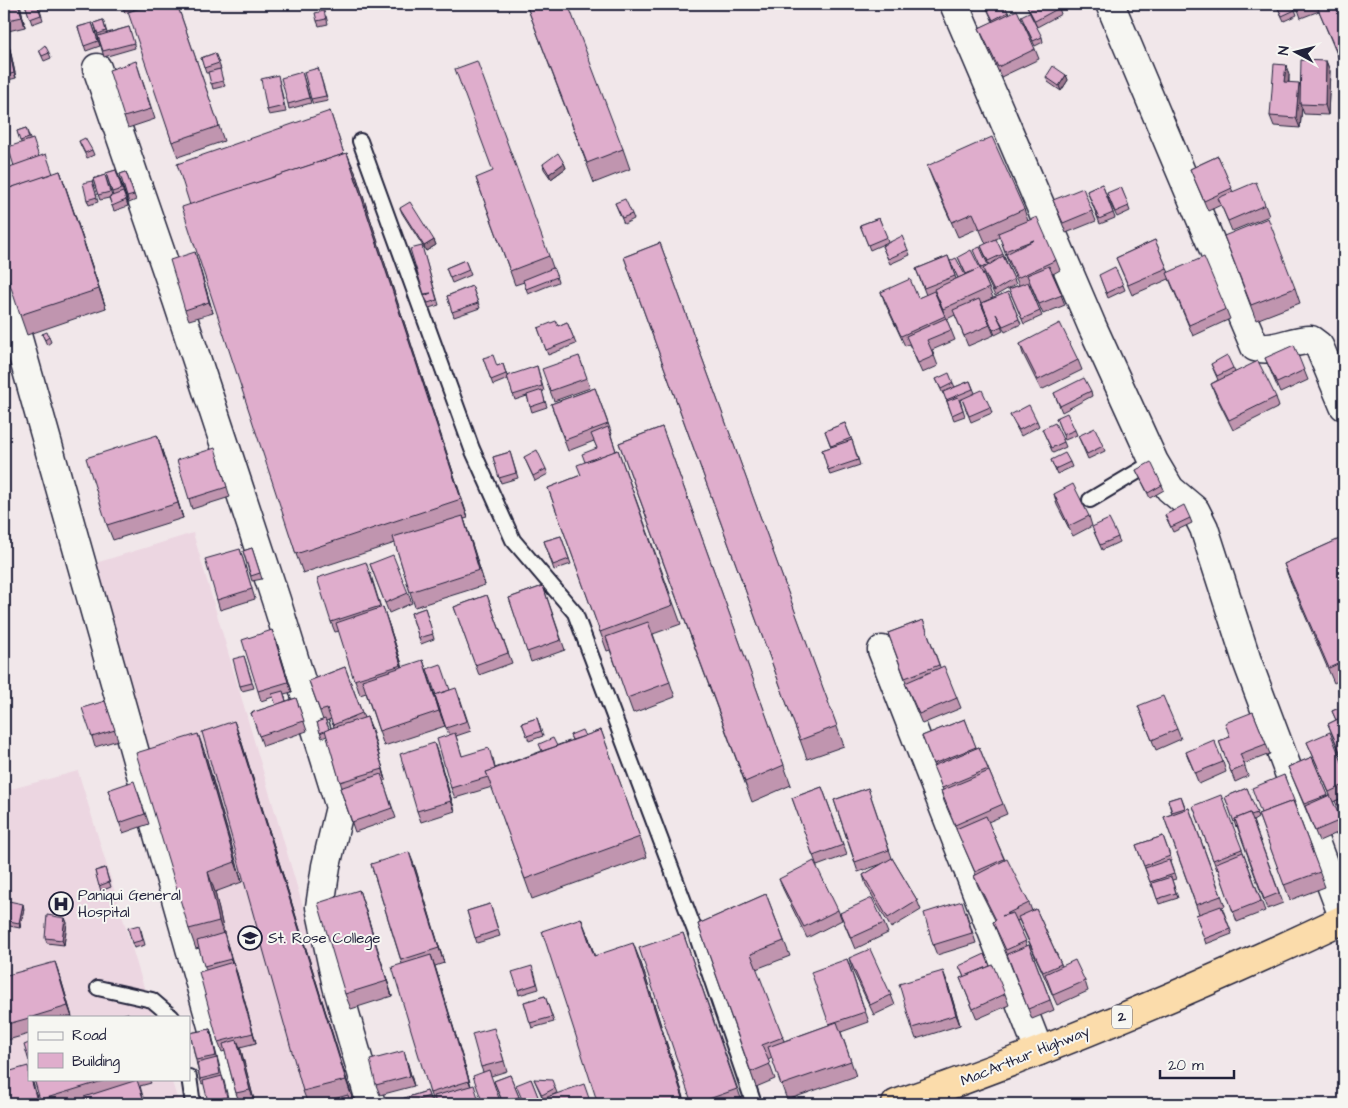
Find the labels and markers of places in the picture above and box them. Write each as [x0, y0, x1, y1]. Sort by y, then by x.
place label: Paniqui General Hospital [78, 885, 181, 923]
hospital icon: Paniqui General Hospital [48, 891, 74, 917]
school or university icon: St. Rose College [237, 925, 263, 951]
place label: St. Rose College [268, 928, 380, 950]

